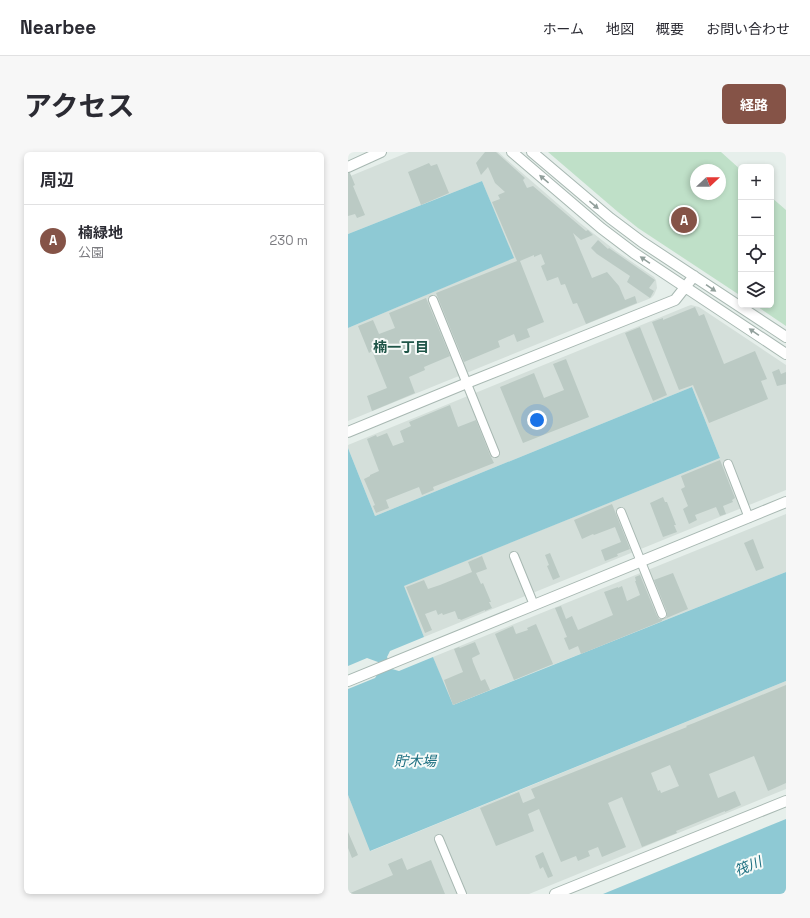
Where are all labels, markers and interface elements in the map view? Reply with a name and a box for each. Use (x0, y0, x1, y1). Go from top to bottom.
text: Nearbee (20, 15, 96, 40)
text: ホーム (542, 20, 584, 38)
text: 地図 (606, 20, 634, 38)
text: 概要 (656, 20, 684, 38)
text: お問い合わせ (706, 20, 790, 38)
button: 経路 (722, 84, 786, 124)
text: アクセス (24, 88, 135, 124)
north arrow (690, 164, 726, 200)
map controls (738, 164, 774, 308)
button: + (738, 164, 774, 200)
text: 周辺 (40, 169, 74, 191)
one-way arrow (538, 175, 549, 184)
one-way arrow (589, 200, 599, 209)
button: − (738, 200, 774, 236)
pin: A (671, 205, 697, 235)
text: 楠緑地 (78, 223, 123, 242)
text: A (49, 232, 57, 249)
text: 230 m (270, 232, 308, 249)
button: locate (738, 236, 774, 272)
text: 公園 (78, 244, 104, 261)
one-way arrow (640, 256, 650, 264)
button: layers (738, 272, 774, 308)
one-way arrow (706, 284, 717, 292)
one-way arrow (748, 328, 759, 336)
district label: 楠一丁目 (373, 338, 429, 356)
your location (527, 410, 547, 430)
water label: 貯木場 (394, 752, 438, 770)
water label: 筏川 (732, 852, 766, 880)

